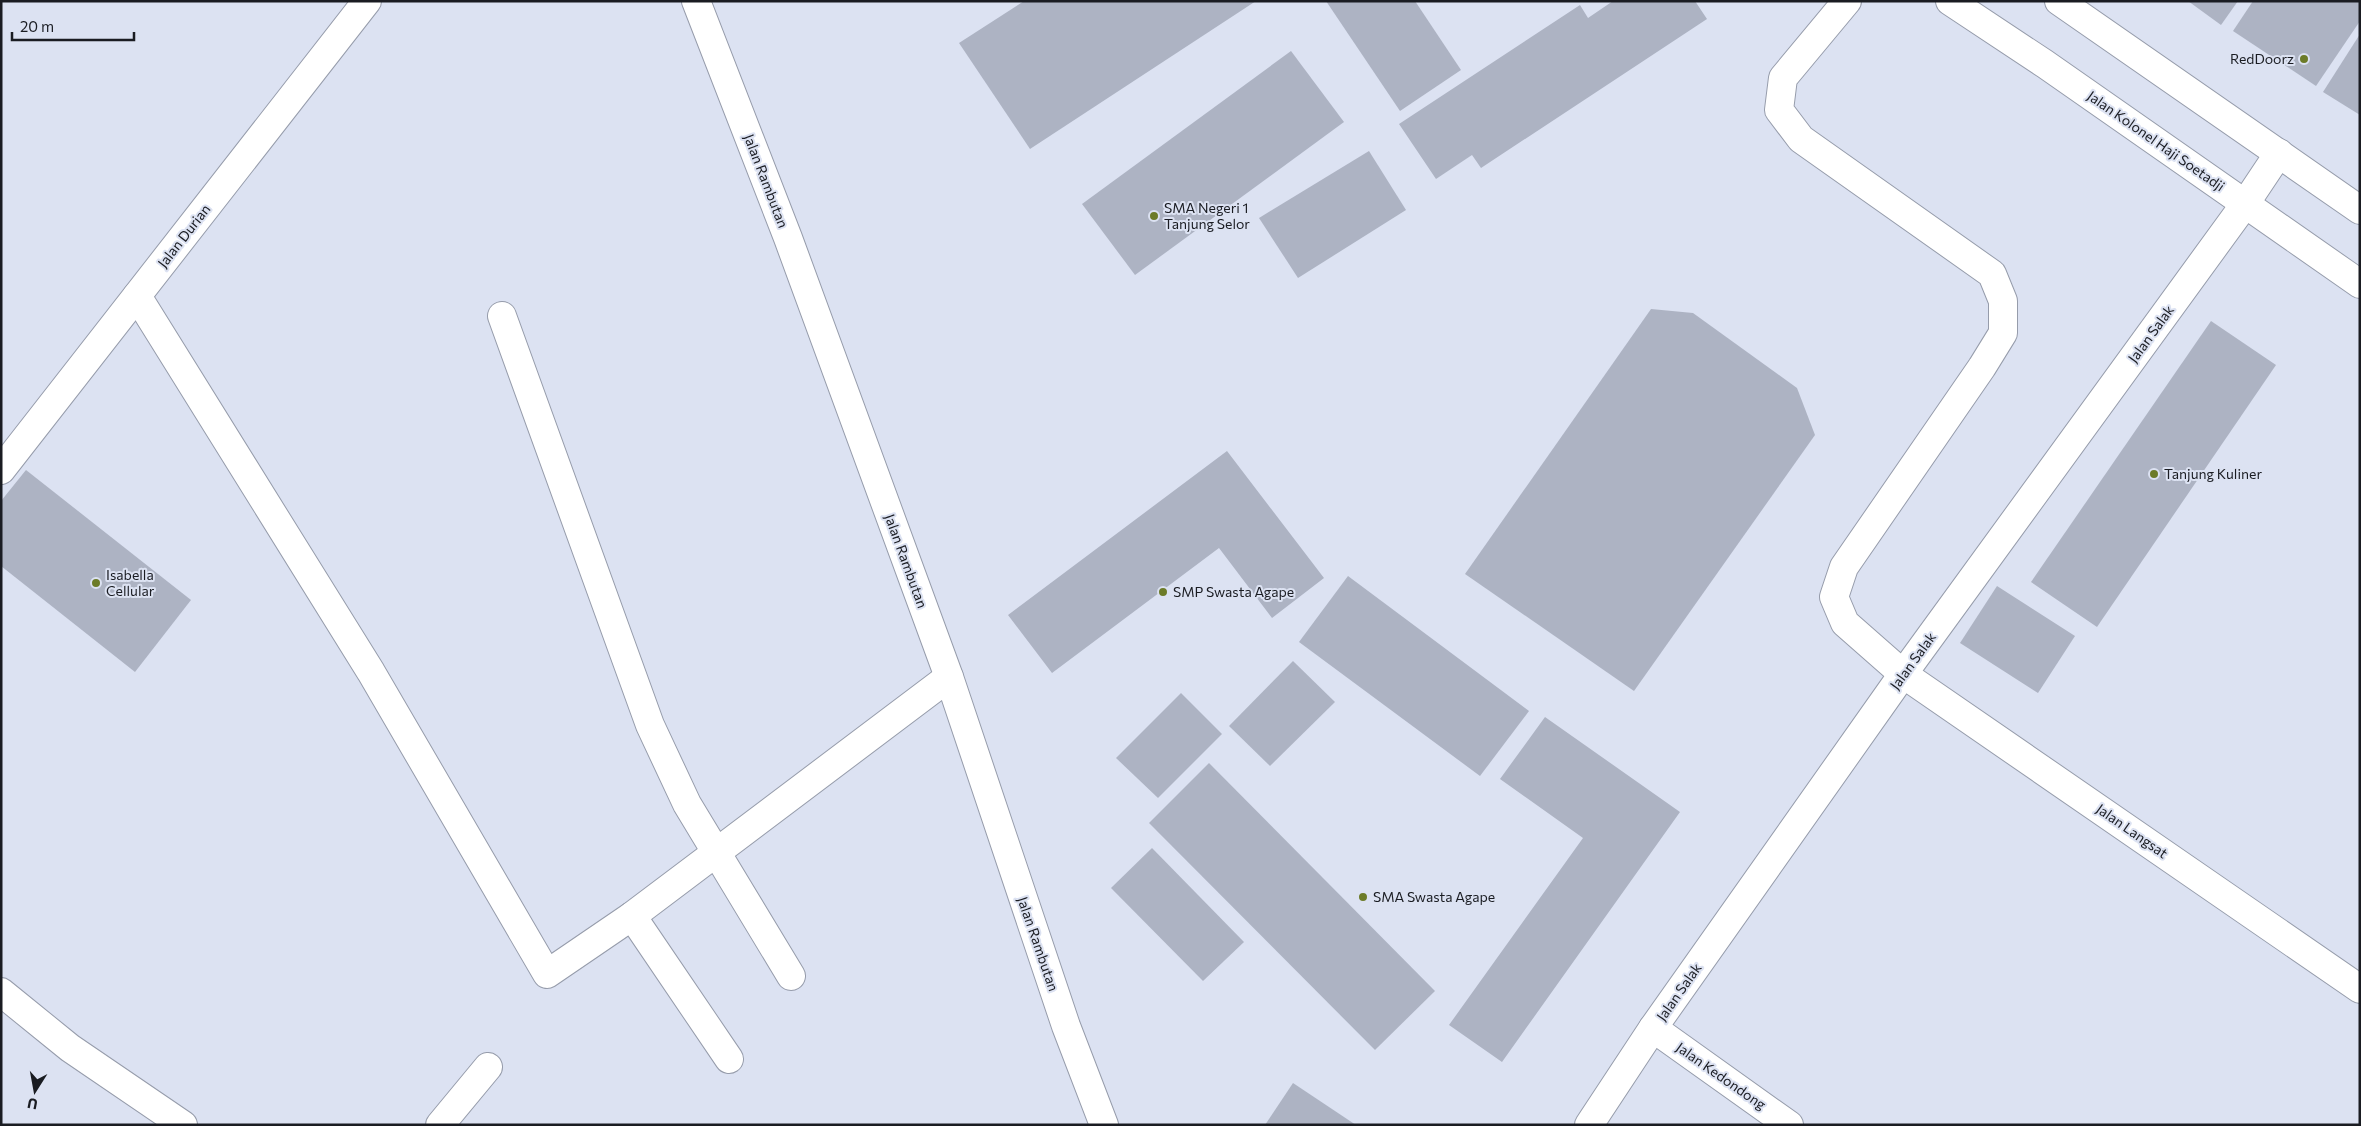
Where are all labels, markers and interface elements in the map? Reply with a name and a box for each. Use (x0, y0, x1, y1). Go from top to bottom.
scale bar (12, 10, 135, 42)
text: 20 m (20, 17, 54, 35)
place label: RedDoorz (2230, 50, 2294, 67)
marker: RedDoorz (2298, 53, 2310, 65)
street label: Jalan Kolonel Haji Soetadji (2084, 87, 2228, 194)
street label: Jalan Rambutan (741, 132, 792, 230)
place label: SMA Negeri 1 Tanjung Selor (1164, 199, 1250, 232)
street label: Jalan Durian (154, 201, 214, 271)
marker: SMA Negeri 1 Tanjung Selor (1148, 210, 1160, 222)
street label: Jalan Salak (2124, 301, 2177, 366)
place label: Tanjung Kuliner (2164, 465, 2262, 482)
marker: Tanjung Kuliner (2148, 468, 2160, 480)
street label: Jalan Rambutan (882, 511, 931, 610)
place label: Isabella Cellular (106, 566, 155, 599)
marker: Isabella Cellular (90, 577, 102, 589)
place label: SMP Swasta Agape (1173, 583, 1294, 600)
marker: SMP Swasta Agape (1157, 586, 1169, 598)
street label: Jalan Salak (1886, 628, 1939, 693)
street label: Jalan Langsat (2093, 800, 2172, 862)
place label: SMA Swasta Agape (1373, 888, 1495, 905)
marker: SMA Swasta Agape (1357, 891, 1369, 903)
street label: Jalan Rambutan (1014, 894, 1063, 993)
street label: Jalan Salak (1652, 959, 1705, 1024)
street label: Jalan Kedondong (1673, 1038, 1770, 1113)
north arrow (10, 1066, 60, 1116)
text: U (26, 1095, 39, 1114)

